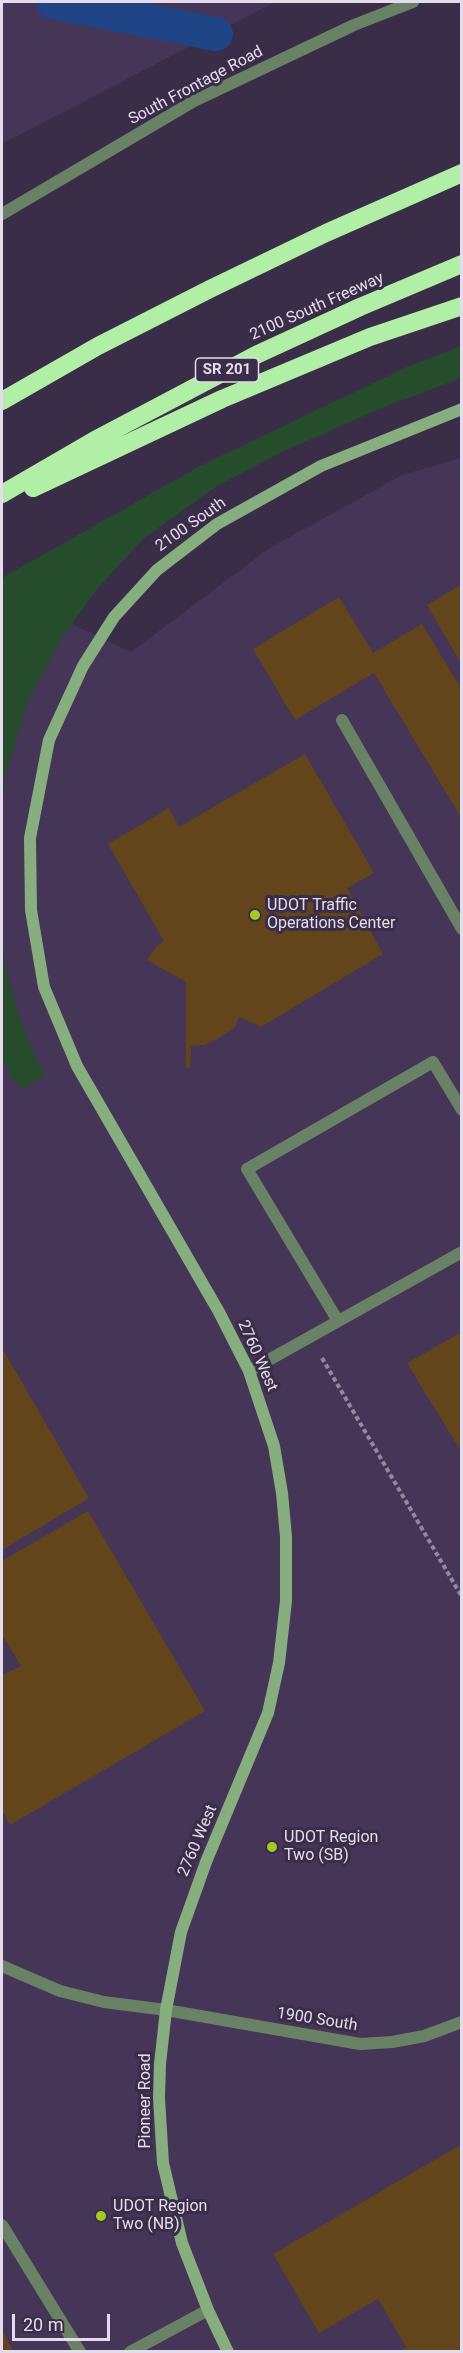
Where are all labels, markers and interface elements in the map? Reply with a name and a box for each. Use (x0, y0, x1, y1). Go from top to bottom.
street label: South Frontage Road (126, 42, 266, 130)
street label: 2100 South Freeway (247, 269, 387, 345)
road number: SR 201 (196, 358, 258, 382)
street label: 2100 South (152, 494, 230, 556)
place label: UDOT Traffic Operations Center (267, 896, 395, 934)
marker: UDOT Traffic Operations Center (248, 908, 262, 922)
street label: 2760 West (233, 1317, 281, 1395)
street label: 2760 West (174, 1802, 222, 1880)
place label: UDOT Region Two (SB) (284, 1828, 378, 1866)
marker: UDOT Region Two (SB) (265, 1840, 279, 1854)
street label: 1900 South (275, 2004, 359, 2036)
street label: Pioneer Road (136, 2053, 156, 2149)
place label: UDOT Region Two (NB) (113, 2197, 207, 2235)
marker: UDOT Region Two (NB) (94, 2209, 108, 2223)
scale bar (15, 2302, 112, 2340)
text: 20 m (23, 2314, 63, 2335)

